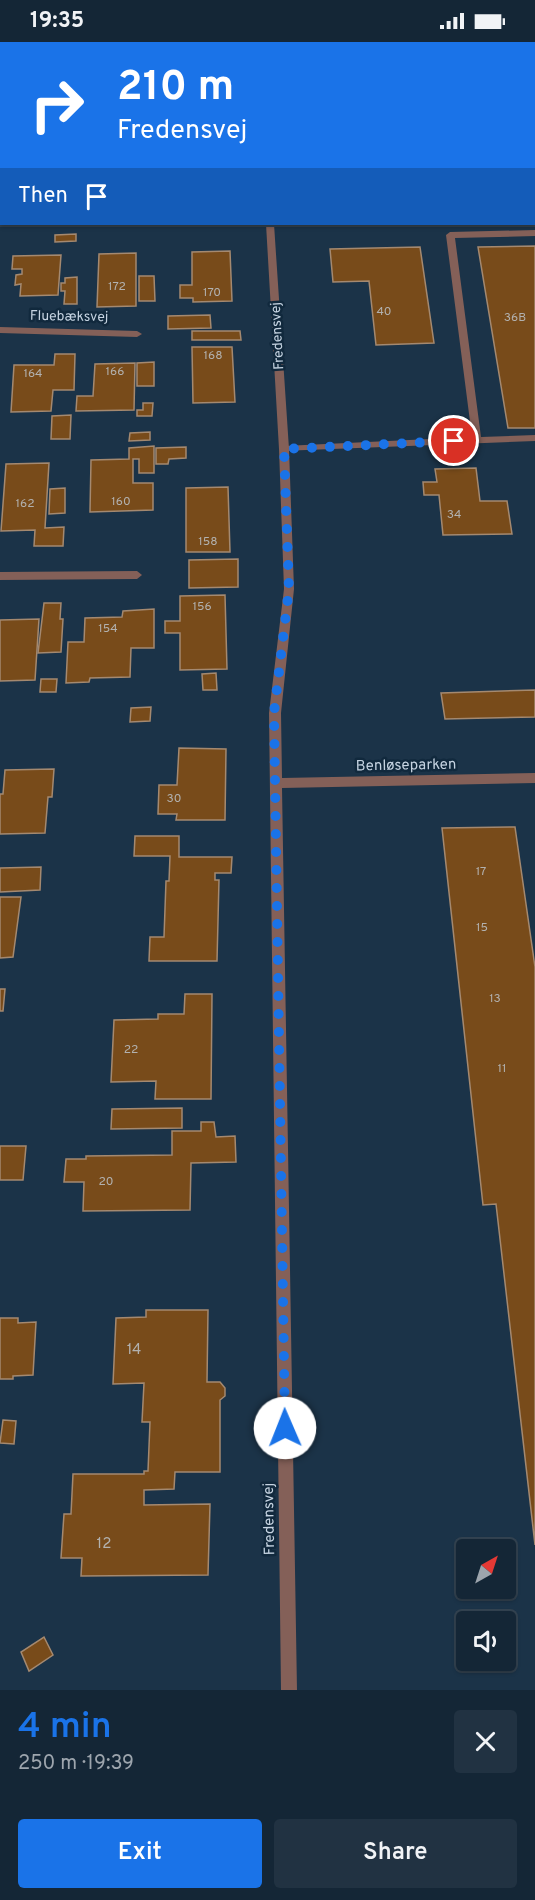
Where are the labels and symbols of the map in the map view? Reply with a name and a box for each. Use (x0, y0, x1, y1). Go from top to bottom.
house number: 172 (108, 279, 126, 295)
house number: 170 (203, 285, 221, 301)
street label: Fredensvej (268, 302, 288, 370)
house number: 40 (376, 304, 392, 320)
street label: Fluebæksvej (30, 308, 108, 326)
house number: 36B (504, 310, 526, 326)
house number: 168 (204, 348, 222, 364)
house number: 166 (106, 364, 124, 380)
house number: 164 (23, 366, 43, 382)
pin (428, 415, 479, 466)
house number: 160 (111, 494, 131, 510)
house number: 162 (16, 496, 34, 512)
house number: 34 (447, 507, 461, 523)
house number: 158 (198, 534, 218, 550)
house number: 156 (192, 599, 212, 615)
house number: 154 (98, 621, 118, 637)
street label: Benløseparken (356, 756, 456, 776)
house number: 30 (167, 791, 181, 807)
house number: 17 (476, 864, 486, 880)
house number: 15 (476, 920, 488, 936)
house number: 13 (489, 991, 501, 1007)
house number: 22 (124, 1042, 138, 1058)
house number: 11 (498, 1061, 506, 1077)
house number: 20 (98, 1174, 114, 1190)
house number: 14 (127, 1341, 141, 1360)
position arrow (253, 1396, 317, 1460)
street label: Fredensvej (260, 1483, 280, 1555)
house number: 12 (97, 1535, 111, 1554)
north arrow (456, 1539, 516, 1599)

